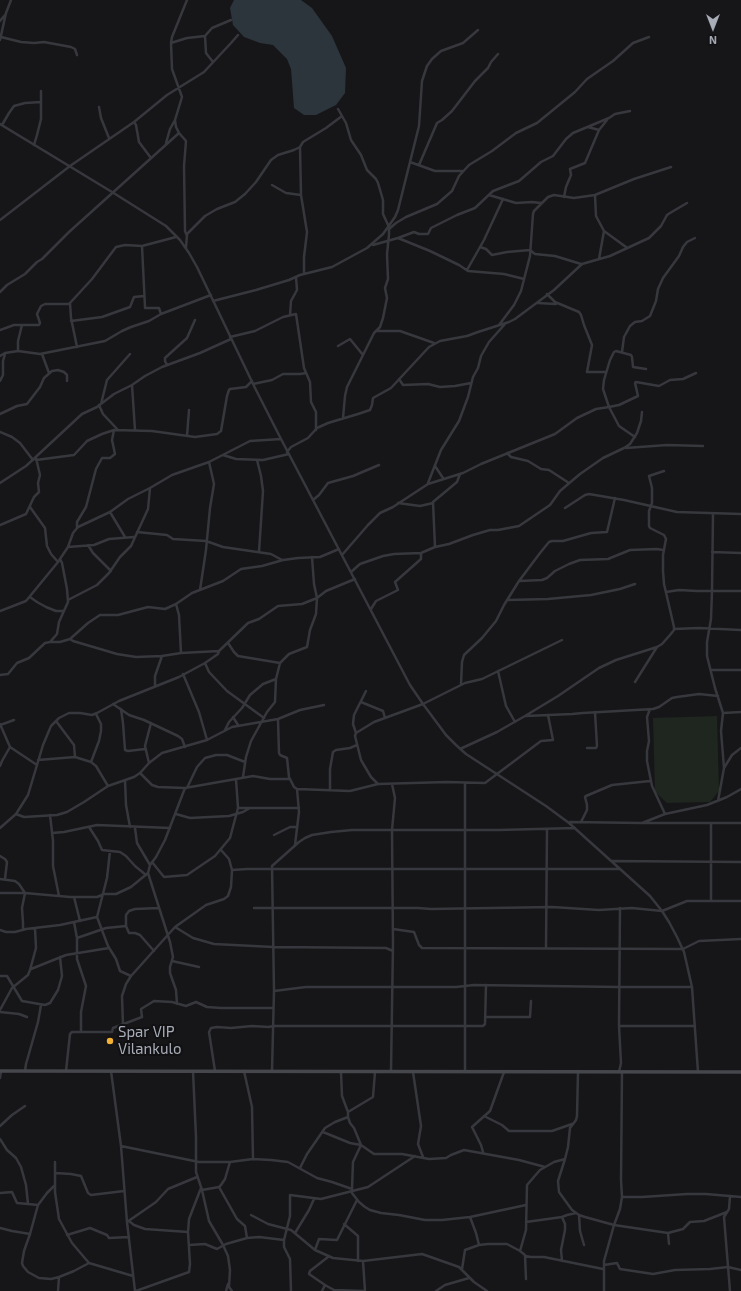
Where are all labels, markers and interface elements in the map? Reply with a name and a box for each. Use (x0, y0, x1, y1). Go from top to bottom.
north arrow (693, 8, 733, 48)
text: N (709, 34, 717, 47)
place label: Spar VIP Vilankulo (118, 1023, 181, 1058)
marker: Spar VIP Vilankulo (105, 1036, 115, 1046)

